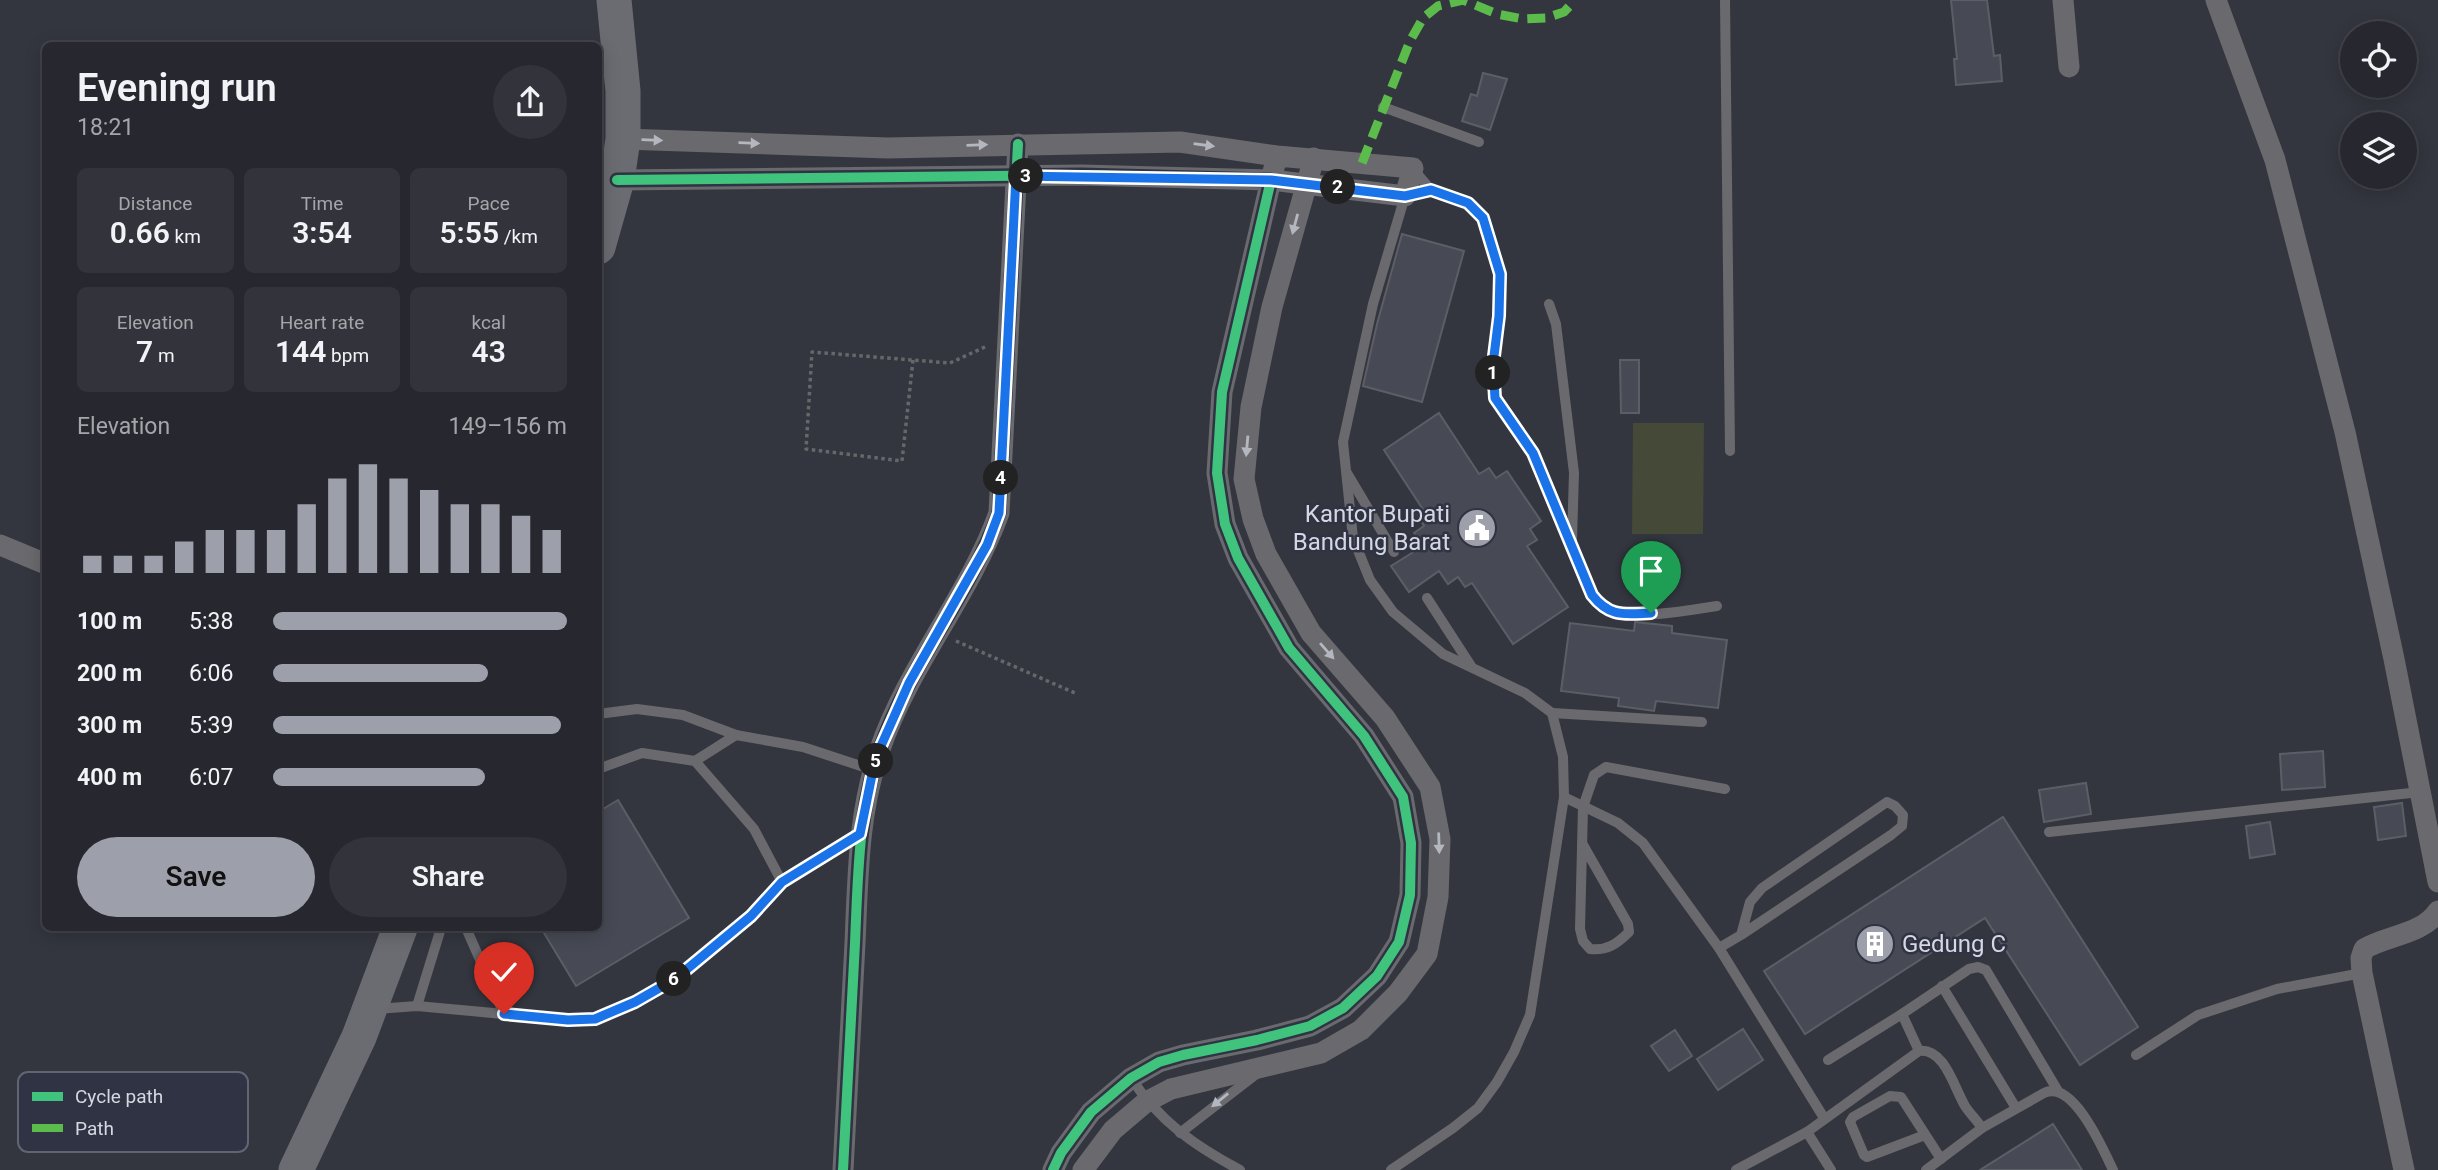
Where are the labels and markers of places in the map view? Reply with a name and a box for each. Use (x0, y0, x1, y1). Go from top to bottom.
pin: 3 (1009, 158, 1044, 194)
pin: 2 (1320, 170, 1356, 204)
pin: 1 (1476, 356, 1510, 390)
pin: 4 (984, 461, 1018, 496)
place label: Kantor Bupati Bandung Barat (1293, 500, 1450, 556)
public building icon: Kantor Bupati Bandung Barat (1456, 507, 1498, 549)
pin (1621, 541, 1681, 613)
pin: 5 (858, 744, 894, 778)
building icon: Gedung C (1854, 923, 1896, 965)
place label: Gedung C (1902, 930, 2006, 958)
pin (474, 942, 534, 1014)
pin: 6 (656, 962, 692, 996)

